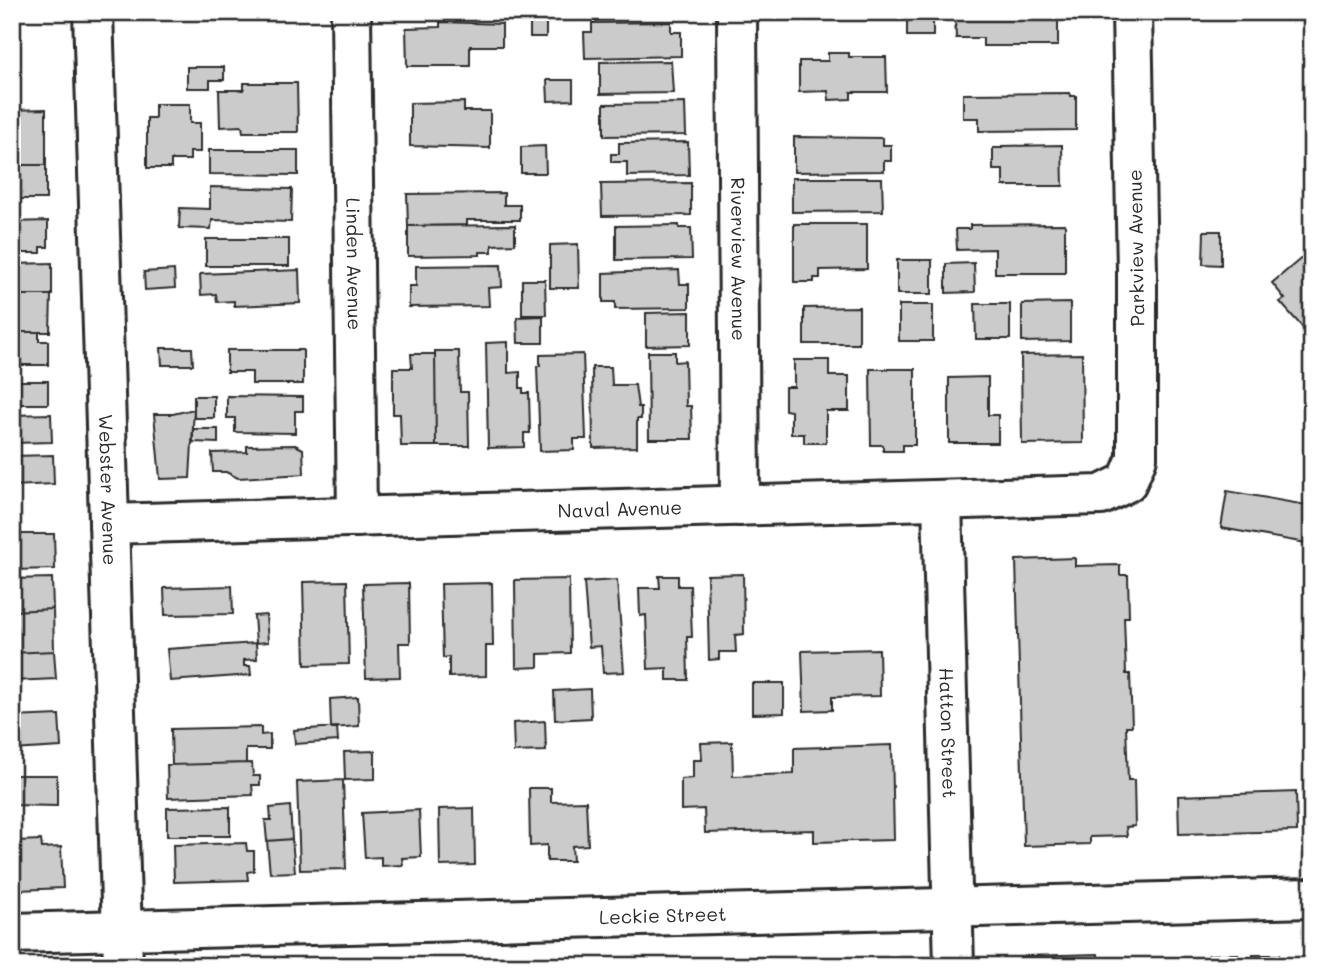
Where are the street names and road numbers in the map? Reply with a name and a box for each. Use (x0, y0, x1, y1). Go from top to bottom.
street label: Parkview Avenue (1122, 169, 1149, 327)
street label: Riverview Avenue (726, 177, 752, 341)
street label: Linden Avenue (341, 198, 368, 330)
street label: Webster Avenue (94, 414, 123, 566)
street label: Naval Avenue (557, 494, 682, 523)
street label: Hatton Street (934, 667, 963, 799)
street label: Leckie Street (599, 901, 727, 929)

